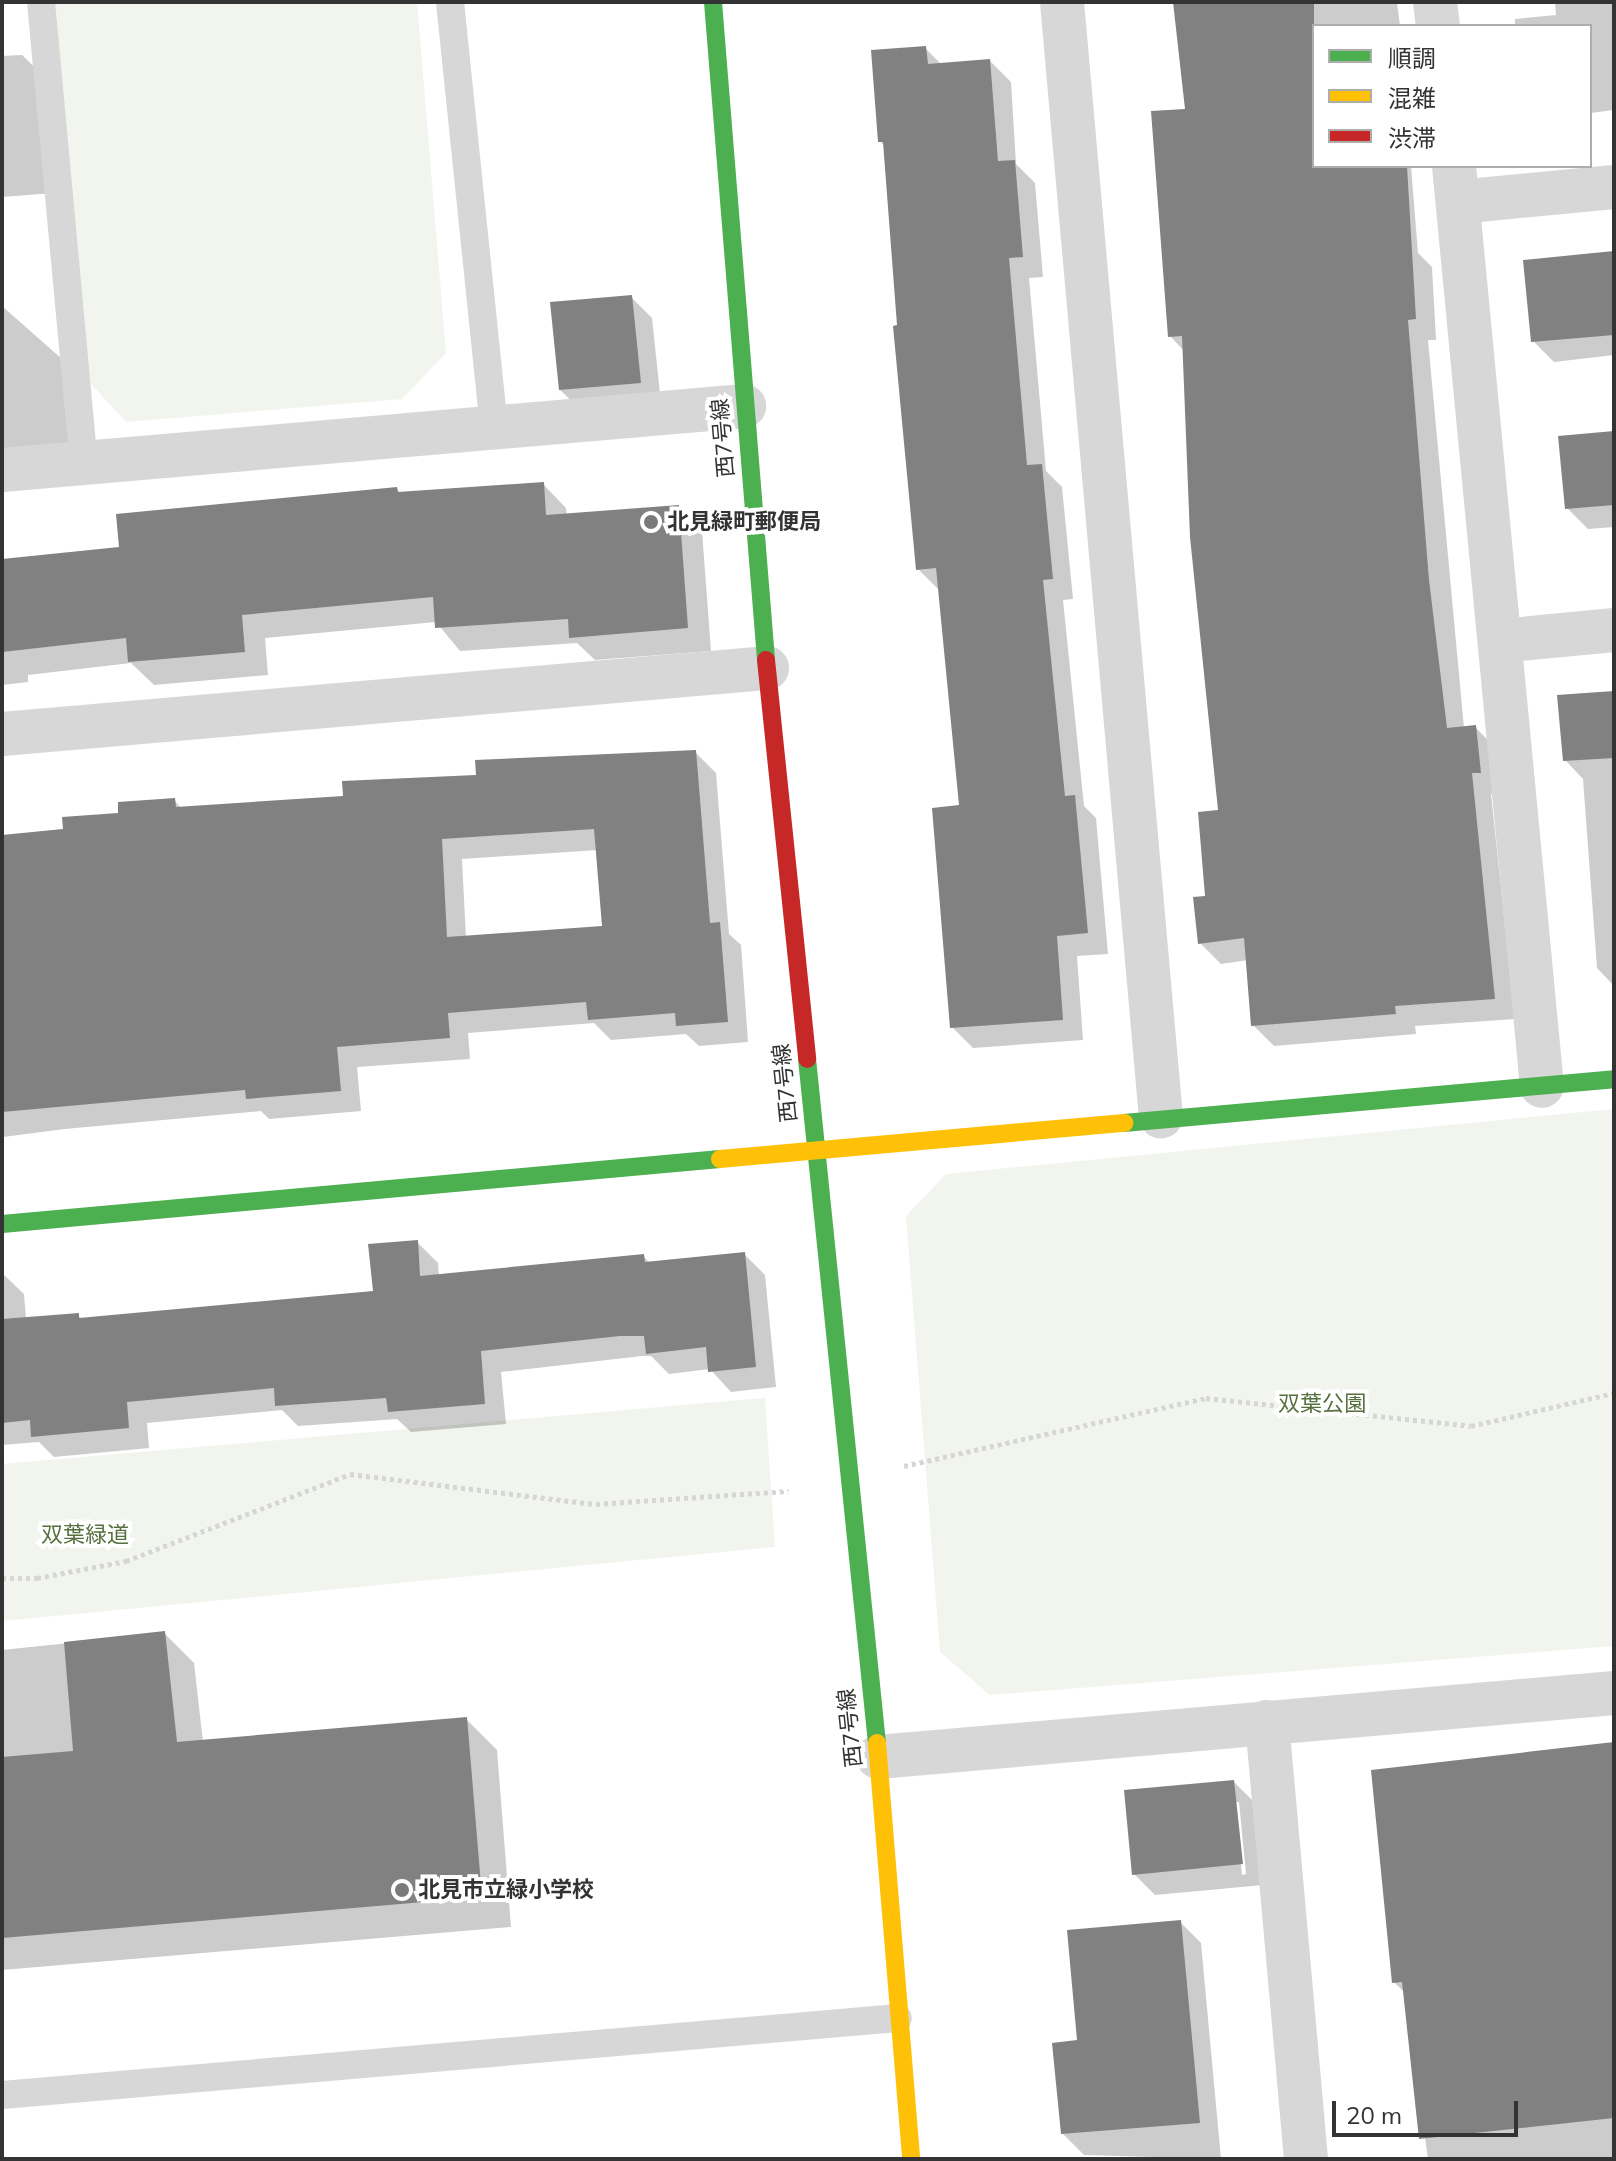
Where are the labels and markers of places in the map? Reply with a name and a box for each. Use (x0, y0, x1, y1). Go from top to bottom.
place label: 北見緑町郵便局 (667, 509, 821, 535)
marker: 北見緑町郵便局 (642, 513, 660, 531)
place label: 北見市立緑小学校 (418, 1877, 594, 1903)
marker: 北見市立緑小学校 (393, 1881, 411, 1899)

